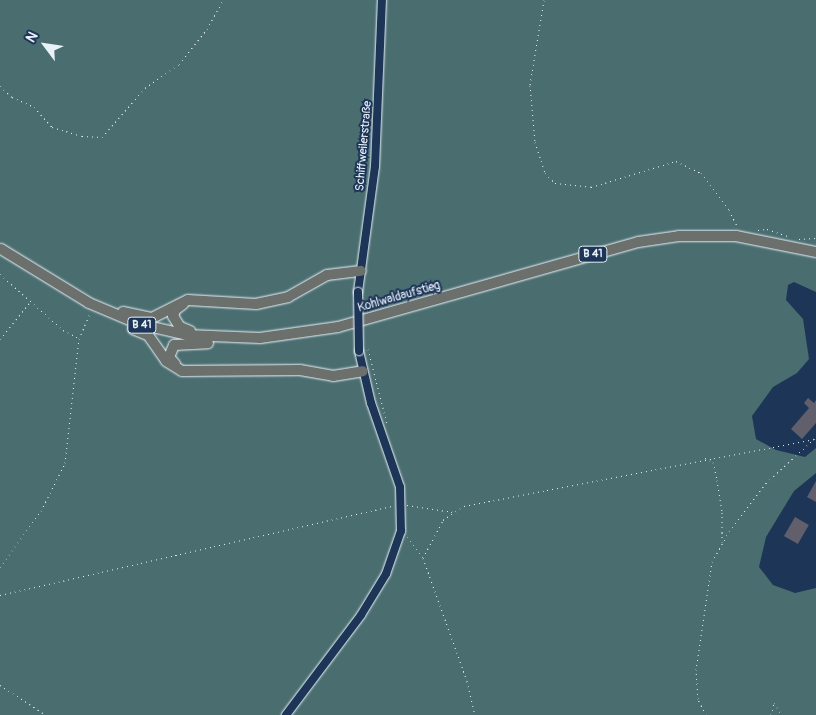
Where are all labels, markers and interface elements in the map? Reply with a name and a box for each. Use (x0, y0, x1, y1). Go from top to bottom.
north arrow (20, 20, 70, 70)
text: N (22, 29, 41, 45)
street label: Schiffweilerstraße (353, 100, 375, 192)
road number: B 41 (578, 245, 608, 262)
street label: Kohlwaldaufstieg (356, 278, 442, 316)
road number: B 41 (127, 316, 157, 334)

